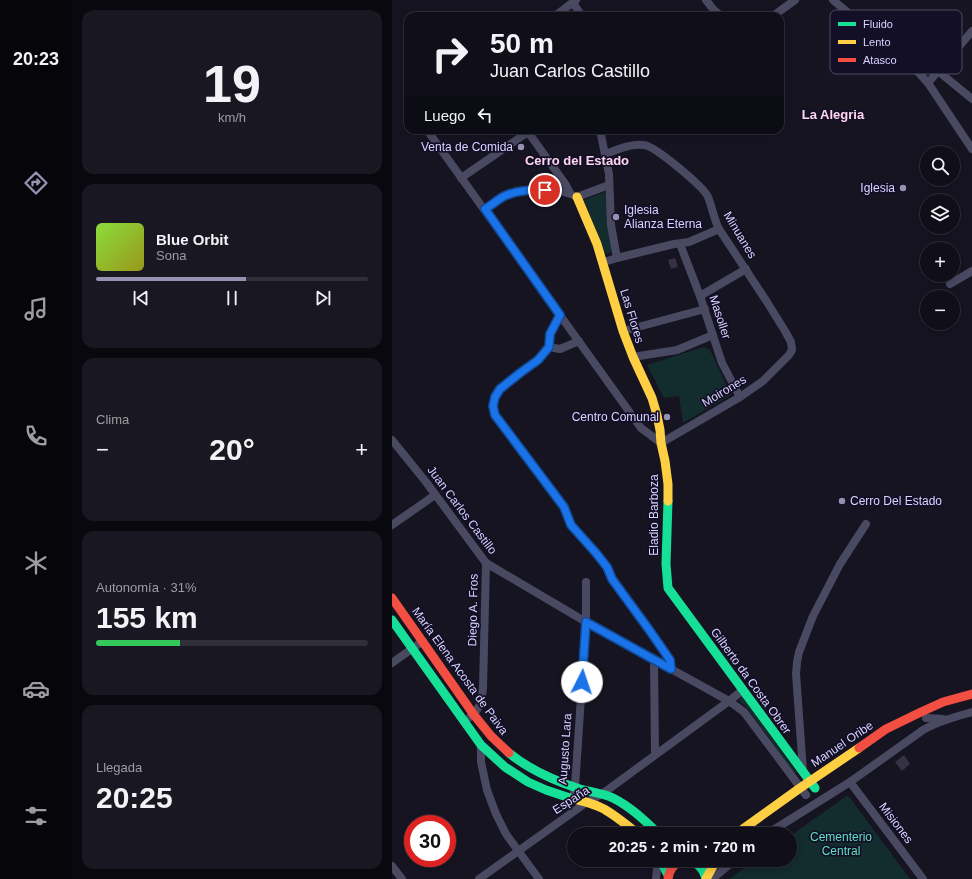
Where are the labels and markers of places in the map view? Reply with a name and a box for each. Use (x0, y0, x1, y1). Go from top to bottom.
place label: Venta de Comida (421, 140, 513, 154)
marker: Venta de Comida (516, 142, 526, 152)
pin (528, 173, 562, 207)
place label: Iglesia (860, 181, 895, 195)
marker: Iglesia (898, 183, 908, 193)
place label: Iglesia Alianza Eterna (624, 203, 702, 231)
marker: Iglesia Alianza Eterna (611, 212, 621, 222)
place label: Centro Comunal (572, 410, 659, 424)
marker: Centro Comunal (662, 412, 672, 422)
place label: Cerro Del Estado (850, 494, 942, 508)
marker: Cerro Del Estado (837, 496, 847, 506)

